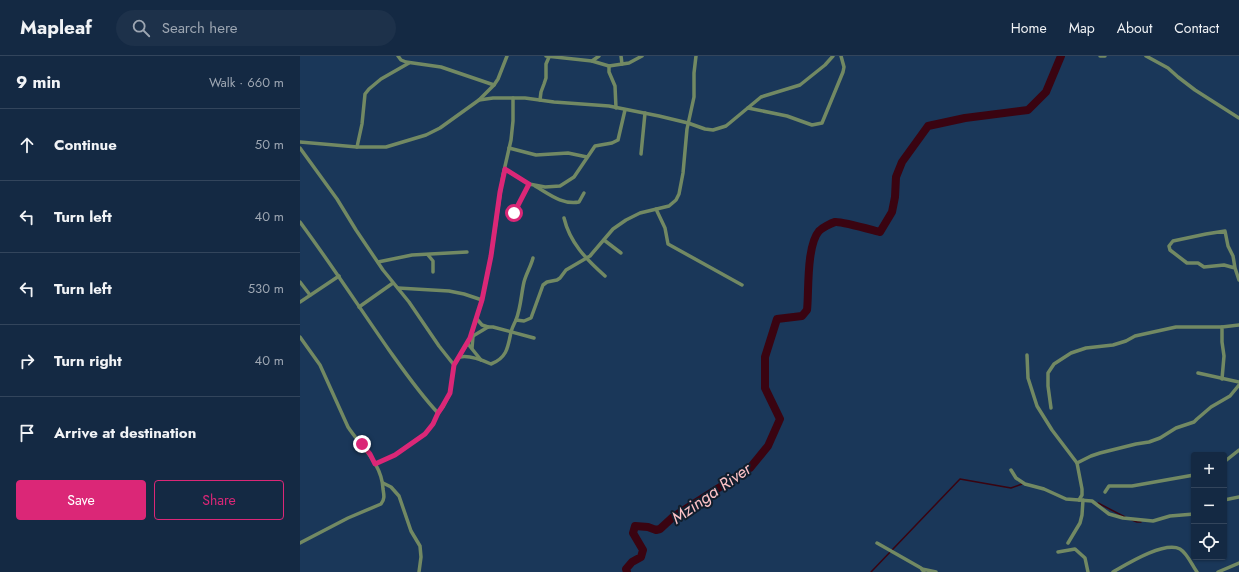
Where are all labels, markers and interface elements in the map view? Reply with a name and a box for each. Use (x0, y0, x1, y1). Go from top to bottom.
search box (116, 10, 396, 46)
text: Mapleaf (20, 14, 92, 41)
icon: search (130, 17, 152, 39)
text: Search here (162, 17, 238, 39)
text: Home (1011, 18, 1047, 38)
text: Map (1069, 18, 1095, 38)
text: About (1117, 18, 1152, 38)
text: Contact (1174, 18, 1219, 38)
text: 9 min (16, 70, 61, 94)
text: Walk · 660 m (209, 73, 284, 92)
icon: ahead (16, 134, 38, 156)
text: Continue (54, 134, 117, 156)
text: 50 m (255, 135, 284, 154)
route start (505, 204, 523, 222)
icon: left (16, 206, 38, 228)
text: Turn left (54, 206, 112, 228)
text: 40 m (255, 207, 284, 226)
icon: left (16, 278, 38, 300)
text: Turn left (54, 278, 112, 300)
text: 530 m (248, 279, 284, 298)
icon: right (16, 350, 38, 372)
text: Turn right (54, 350, 122, 372)
text: 40 m (255, 351, 284, 370)
icon: arrive (16, 422, 38, 444)
text: Arrive at destination (54, 422, 196, 444)
route end (353, 435, 371, 453)
map controls (1191, 452, 1227, 560)
button: + (1191, 452, 1227, 488)
water label: Mzinga River (666, 456, 757, 529)
button: Save (16, 480, 146, 520)
button: Share (154, 480, 284, 520)
button: − (1191, 488, 1227, 524)
button: locate (1191, 524, 1227, 560)

